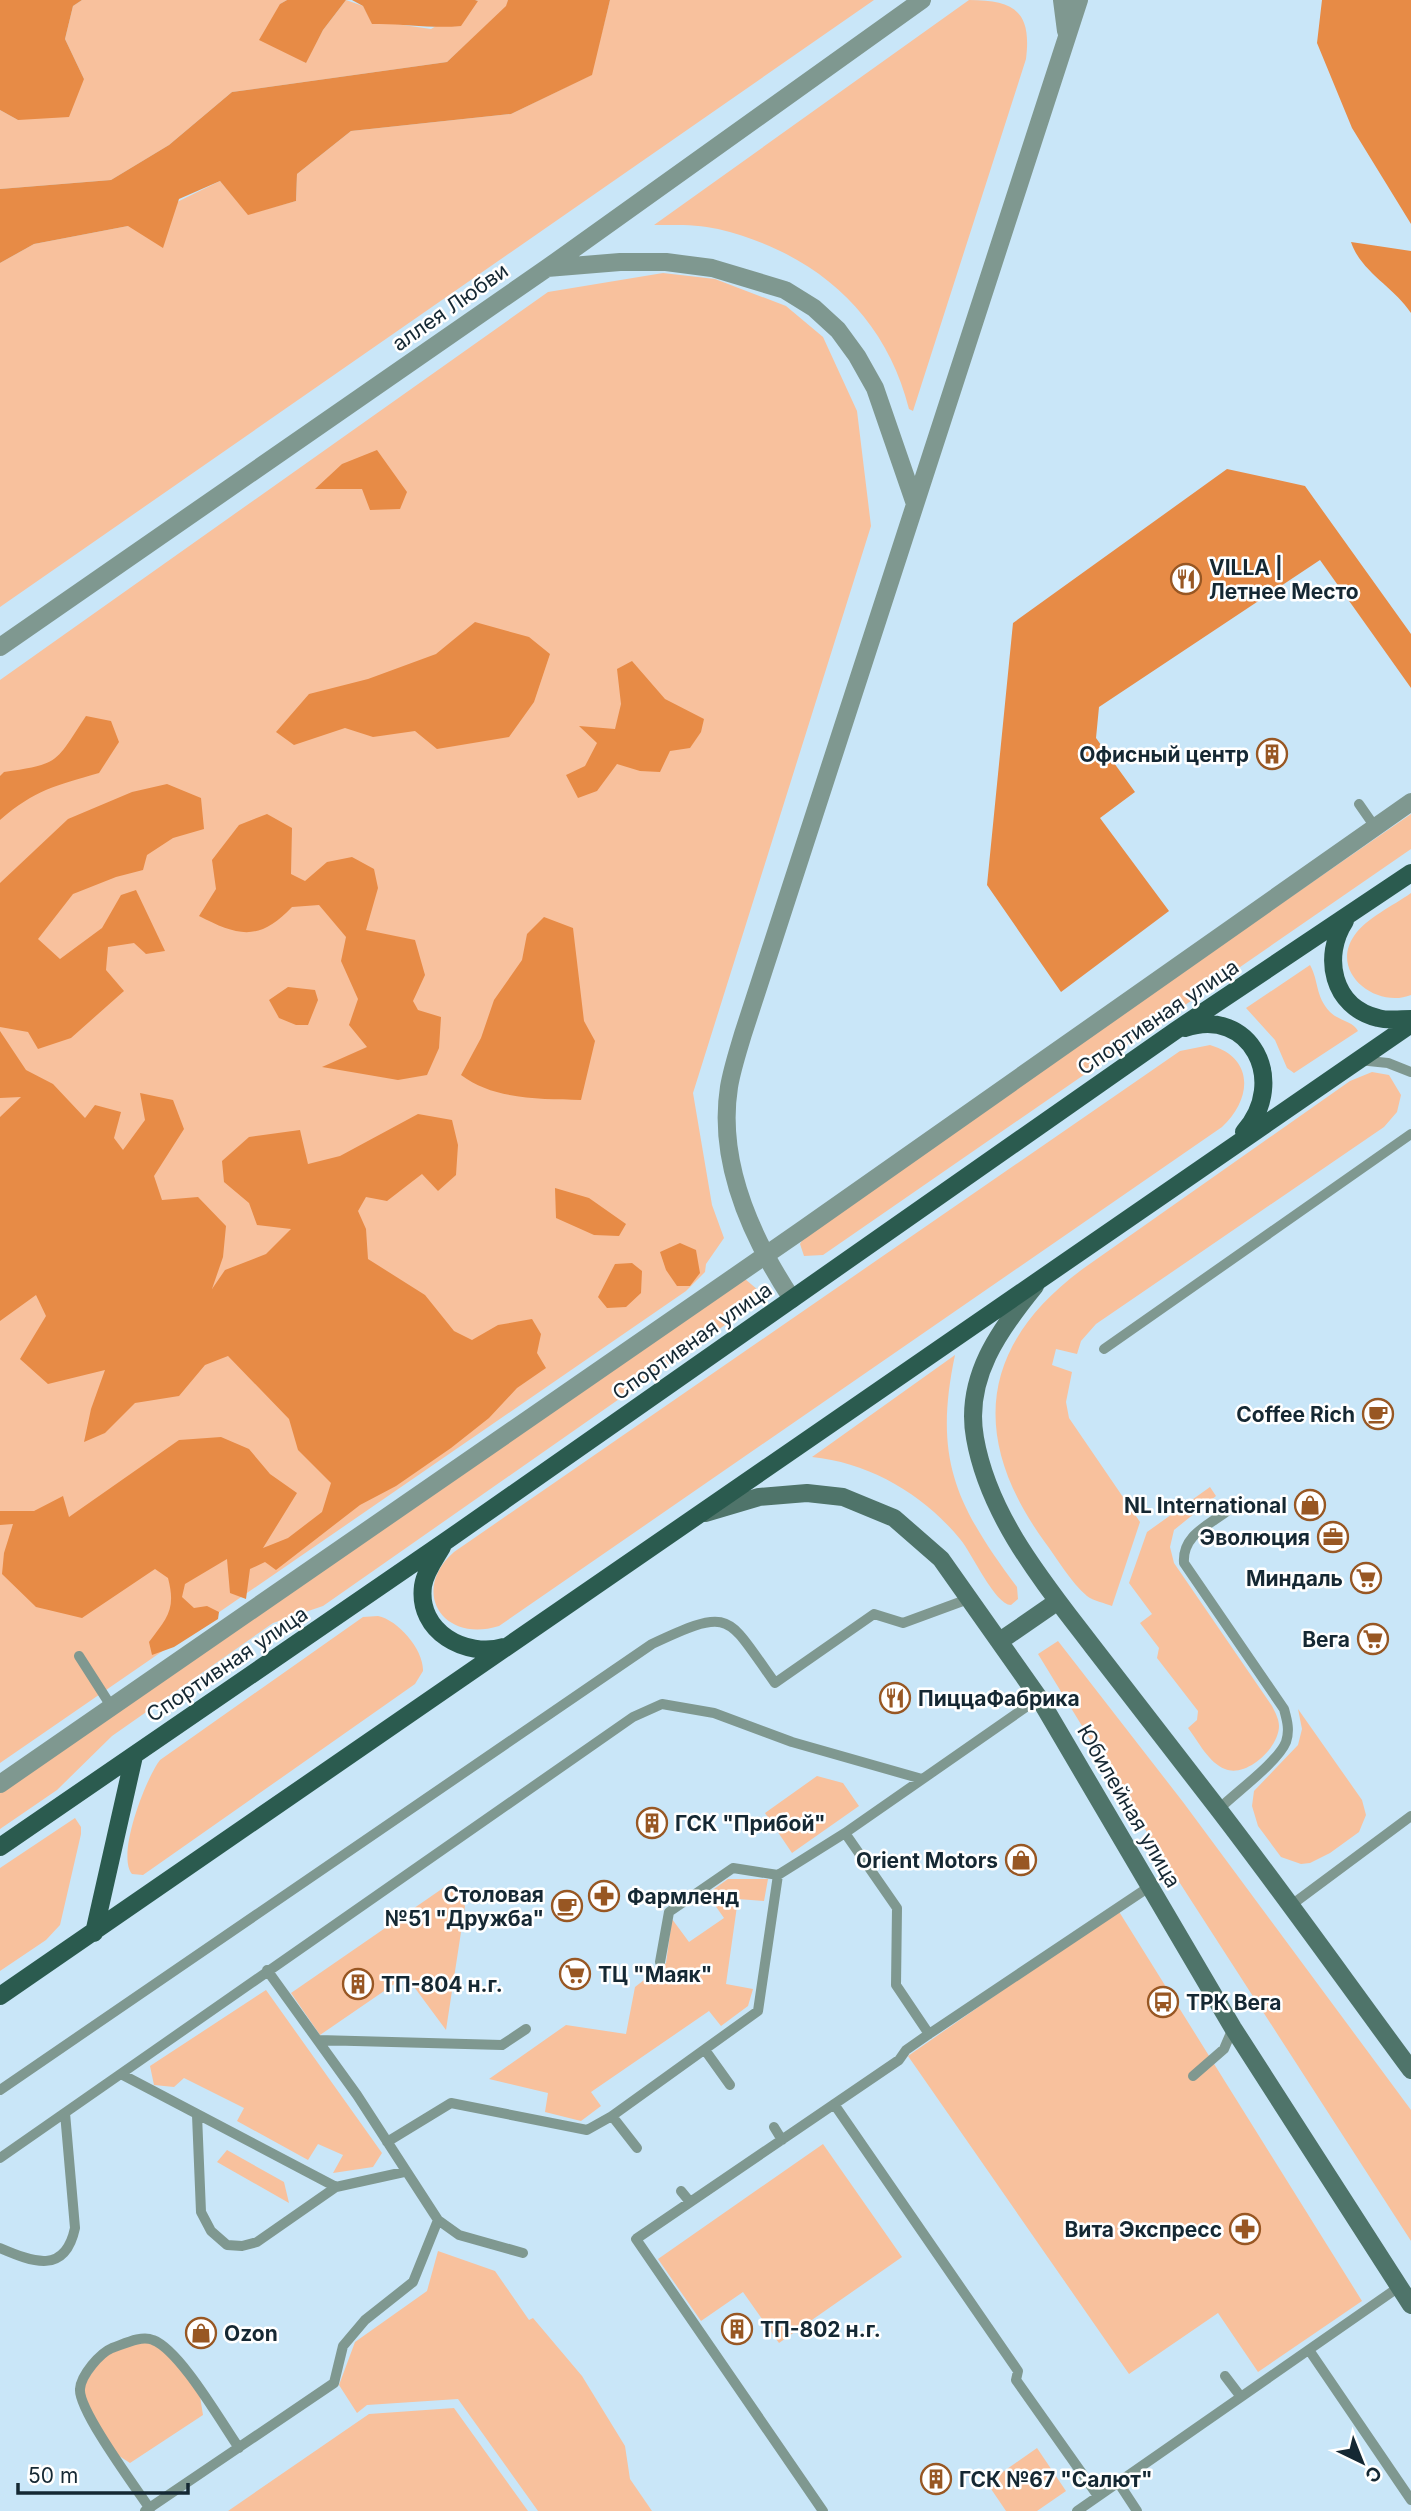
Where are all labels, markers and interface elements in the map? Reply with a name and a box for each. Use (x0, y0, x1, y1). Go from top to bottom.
street label: аллея Любви (387, 258, 513, 356)
place label: VILLA | Летнее Место (1209, 554, 1359, 604)
restaurant icon: VILLA | Летнее Место (1169, 562, 1203, 596)
building icon: Офисный центр (1255, 737, 1289, 771)
place label: Офисный центр (1079, 742, 1249, 767)
street label: Спортивная улица (1073, 954, 1243, 1080)
street label: Спортивная улица (607, 1277, 777, 1405)
cafe icon: Coffee Rich (1361, 1397, 1395, 1431)
place label: Coffee Rich (1236, 1402, 1355, 1427)
shop icon: NL International (1293, 1488, 1327, 1522)
place label: NL International (1124, 1493, 1287, 1518)
office icon: Эволюция (1316, 1520, 1350, 1554)
place label: Эволюция (1200, 1525, 1310, 1550)
supermarket icon: Миндаль (1349, 1561, 1383, 1595)
place label: Миндаль (1246, 1566, 1343, 1591)
street label: Спортивная улица (142, 1601, 312, 1727)
supermarket icon: Вега (1356, 1622, 1390, 1656)
place label: Вега (1302, 1627, 1350, 1652)
restaurant icon: ПиццаФабрика (878, 1681, 912, 1715)
place label: ПиццаФабрика (918, 1686, 1080, 1711)
street label: Юбилейная улица (1072, 1720, 1186, 1892)
building icon: ГСК "Прибой" (635, 1806, 669, 1840)
place label: ГСК "Прибой" (675, 1811, 826, 1836)
shop icon: Orient Motors (1004, 1843, 1038, 1877)
place label: Orient Motors (856, 1848, 998, 1873)
pharmacy icon: Фармленд (587, 1879, 621, 1913)
place label: Столовая №51 "Дружба" (385, 1882, 544, 1931)
place label: Фармленд (627, 1884, 739, 1909)
cafe icon: Столовая №51 "Дружба" (550, 1889, 584, 1923)
supermarket icon: ТЦ "Маяк" (558, 1957, 592, 1991)
place label: ТЦ "Маяк" (598, 1962, 712, 1987)
building icon: ТП-804 н.г. (341, 1967, 375, 2001)
place label: ТП-804 н.г. (381, 1972, 503, 1997)
bus stop icon: ТРК Вега (1146, 1985, 1180, 2019)
place label: ТРК Вега (1186, 1990, 1282, 2015)
pharmacy icon: Вита Экспресс (1228, 2212, 1262, 2246)
place label: Вита Экспресс (1064, 2217, 1222, 2242)
building icon: ТП-802 н.г. (720, 2312, 754, 2346)
shop icon: Ozon (184, 2316, 218, 2350)
place label: ТП-802 н.г. (760, 2317, 881, 2342)
place label: Ozon (224, 2321, 278, 2346)
north arrow (1327, 2427, 1397, 2497)
scale bar (18, 2452, 187, 2496)
text: С (1360, 2461, 1386, 2487)
building icon: ГСК №67 "Салют" (919, 2462, 953, 2496)
text: 50 m (28, 2463, 78, 2488)
place label: ГСК №67 "Салют" (959, 2467, 1153, 2492)

